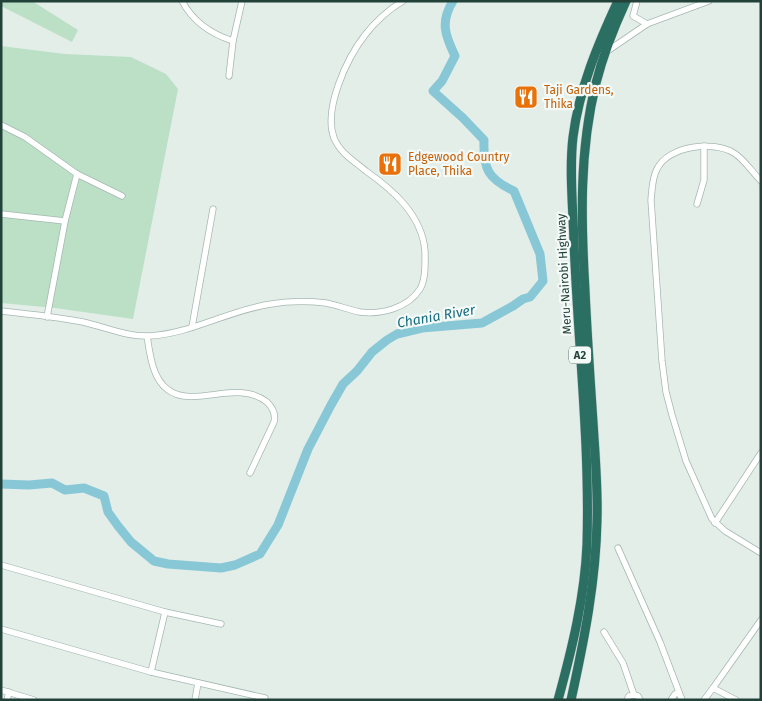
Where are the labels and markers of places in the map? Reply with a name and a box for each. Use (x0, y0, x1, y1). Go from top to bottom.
place label: Taji Gardens, Thika (544, 83, 614, 111)
restaurant icon: Taji Gardens, Thika (513, 84, 539, 110)
place label: Edgewood Country Place, Thika (408, 150, 509, 178)
restaurant icon: Edgewood Country Place, Thika (377, 151, 403, 177)

